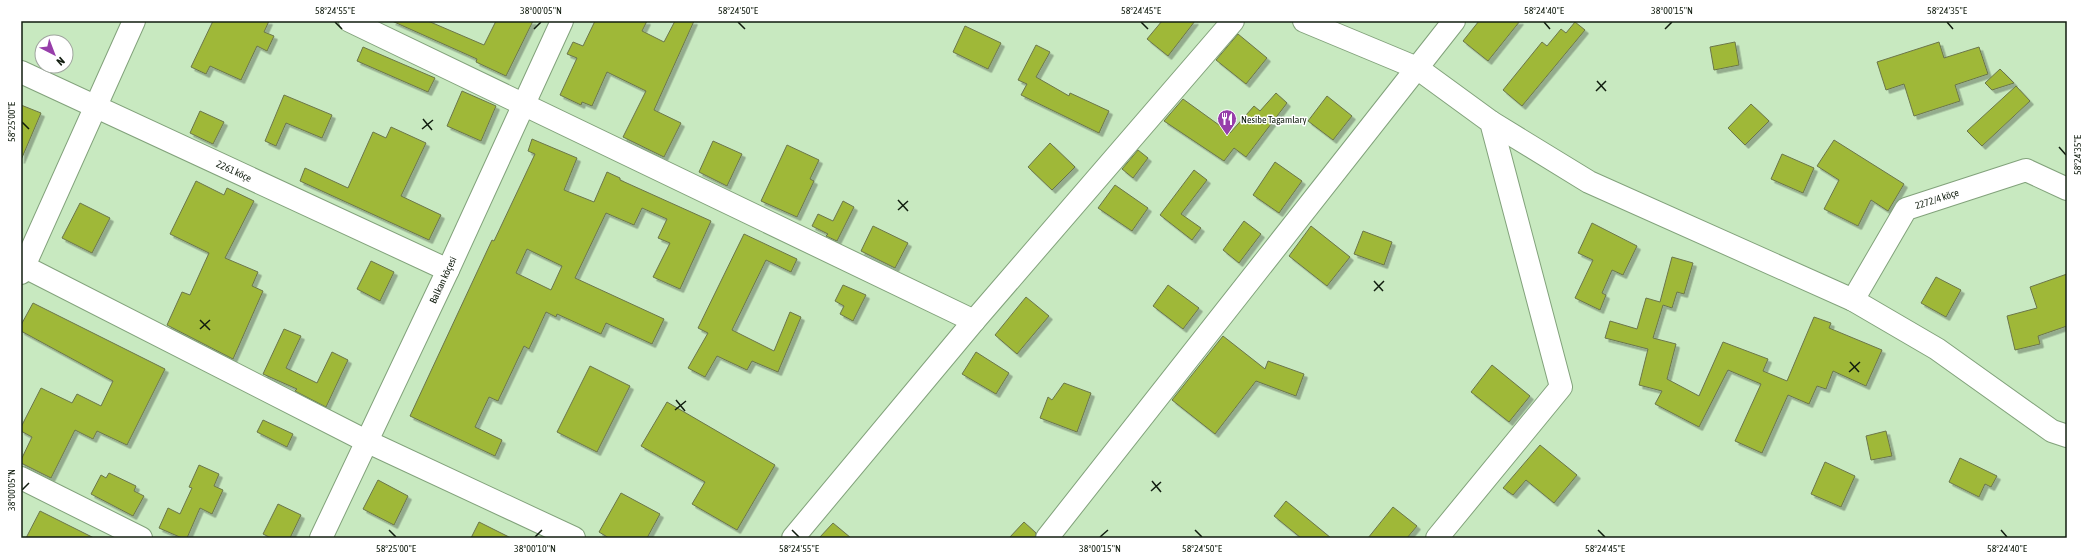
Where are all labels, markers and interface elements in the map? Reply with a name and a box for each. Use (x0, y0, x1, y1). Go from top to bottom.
text: 58°24'55"E (315, 5, 356, 16)
text: 38°00'05"N (520, 5, 562, 16)
text: 58°24'50"E (718, 5, 759, 16)
text: 58°24'45"E (1121, 5, 1162, 16)
text: 58°24'40"E (1524, 5, 1565, 16)
text: 38°00'15"N (1651, 5, 1693, 16)
text: 58°24'35"E (1927, 5, 1968, 16)
north arrow (34, 34, 74, 74)
text: N (54, 55, 67, 68)
text: 58°25'00"E (6, 101, 17, 142)
restaurant icon: Nesibe Tagamlary (1216, 108, 1238, 136)
place label: Nesibe Tagamlary (1241, 114, 1307, 125)
text: 58°24'35"E (2072, 134, 2083, 175)
street label: 2261 köçe (215, 158, 254, 184)
street label: 2272/4 köçe (1914, 187, 1961, 211)
street label: Balkan köçesi (427, 255, 459, 305)
text: 38°00'05"N (6, 469, 17, 511)
text: 58°25'00"E (376, 543, 417, 554)
text: 38°00'10"N (514, 543, 556, 554)
text: 58°24'55"E (779, 543, 820, 554)
text: 38°00'15"N (1079, 543, 1121, 554)
text: 58°24'50"E (1182, 543, 1223, 554)
text: 58°24'45"E (1585, 543, 1626, 554)
text: 58°24'40"E (1987, 543, 2028, 554)

